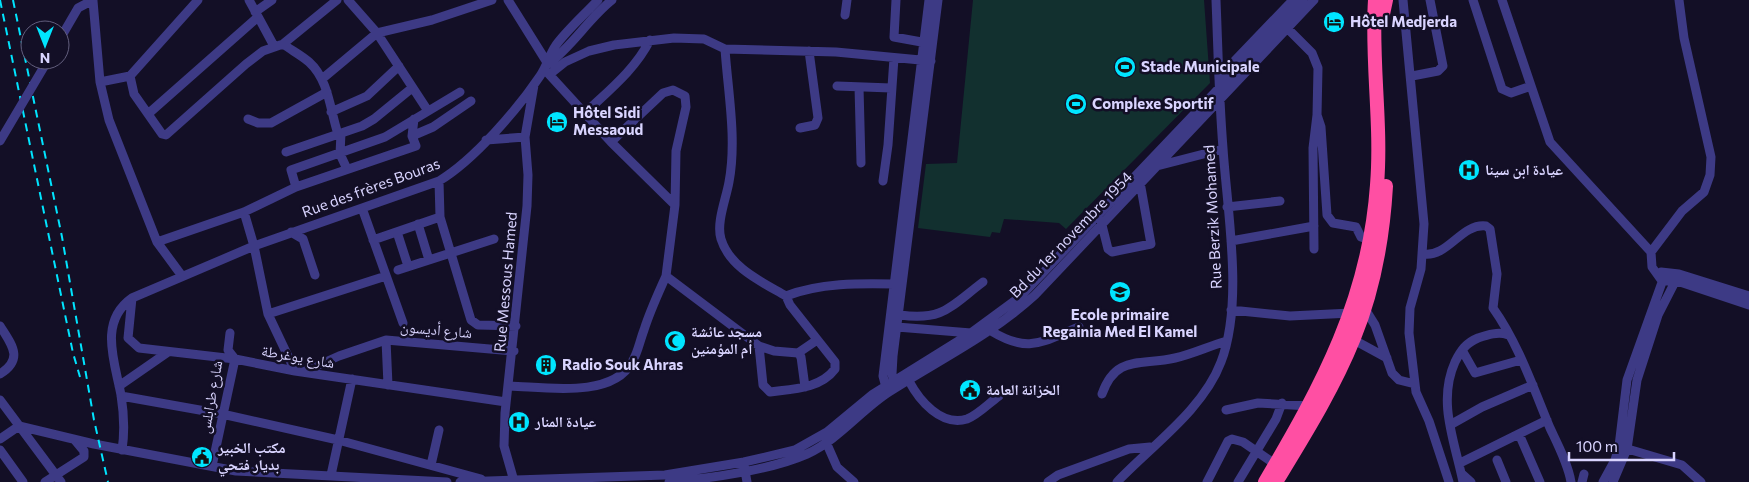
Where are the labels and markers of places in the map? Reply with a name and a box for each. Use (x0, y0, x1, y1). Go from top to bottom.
hotel icon: Hôtel Medjerda (1322, 10, 1346, 34)
place label: Hôtel Medjerda (1350, 12, 1457, 30)
sports icon: Stade Municipale (1113, 55, 1137, 79)
place label: Stade Municipale (1141, 57, 1260, 75)
sports icon: Complexe Sportif (1064, 92, 1088, 116)
place label: Complexe Sportif (1092, 94, 1215, 112)
place label: Hôtel Sidi Messaoud (573, 103, 643, 138)
hotel icon: Hôtel Sidi Messaoud (545, 110, 569, 134)
hospital icon: عيادة ابن سينا (1457, 158, 1481, 182)
place label: عيادة ابن سينا (1485, 160, 1563, 179)
school or university icon: Ecole primaire Regainia Med El Kamel (1108, 280, 1132, 304)
place label: Ecole primaire Regainia Med El Kamel (1043, 305, 1197, 340)
place label: مسجد عائشة أم المؤمنين (691, 322, 762, 359)
mosque icon: مسجد عائشة أم المؤمنين (663, 329, 687, 353)
building icon: Radio Souk Ahras (534, 353, 558, 377)
place label: Radio Souk Ahras (562, 355, 683, 373)
public building icon: الخزانة العامة (958, 378, 982, 402)
place label: الخزانة العامة (986, 380, 1060, 398)
hospital icon: عيادة المنار (507, 410, 531, 434)
place label: عيادة المنار (534, 412, 597, 430)
place label: مكتب الخبير بديار فتحي (217, 438, 286, 477)
public building icon: مكتب الخبير بديار فتحي (190, 445, 214, 469)

